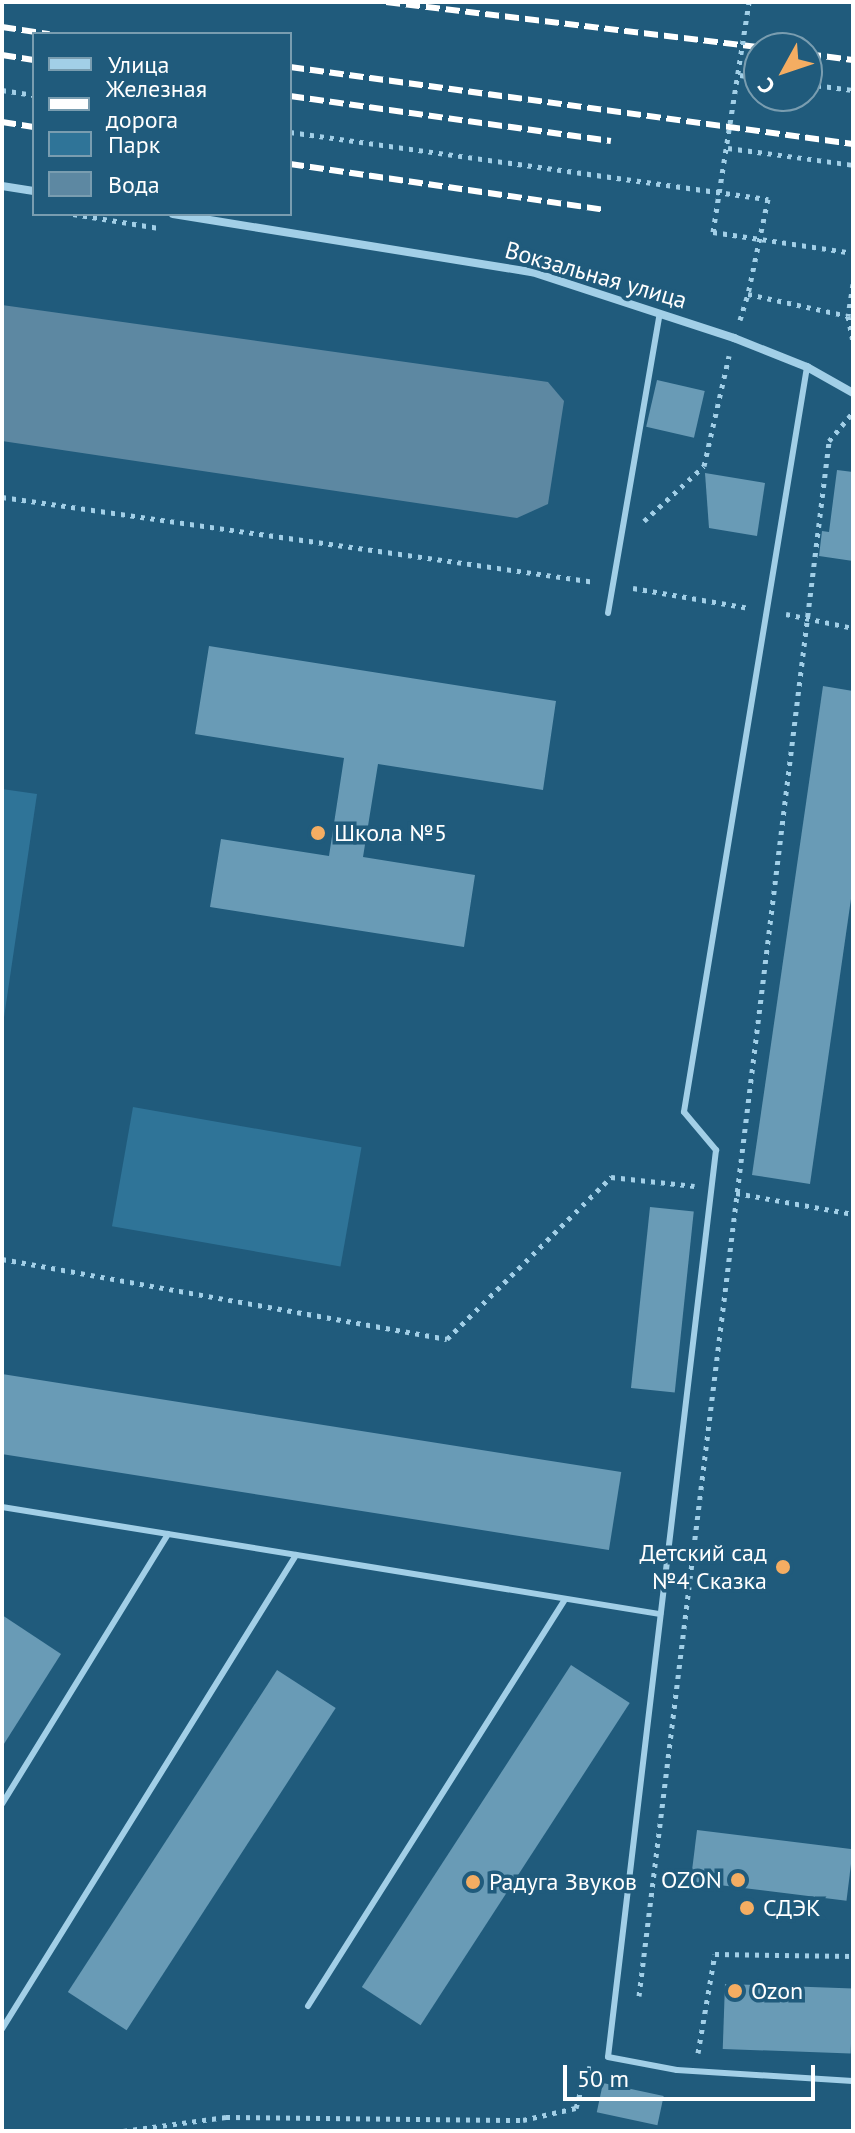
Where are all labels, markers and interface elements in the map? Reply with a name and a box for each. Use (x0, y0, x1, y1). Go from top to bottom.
legend (32, 32, 292, 216)
north arrow (743, 32, 823, 112)
text: Улица (108, 49, 169, 80)
text: С (751, 72, 781, 100)
text: Железная дорога (106, 73, 207, 135)
text: Парк (108, 129, 160, 160)
text: Вода (108, 169, 160, 200)
street label: Вокзальная улица (502, 235, 690, 315)
place label: Школа №5 (334, 819, 447, 847)
marker: Школа №5 (309, 824, 327, 842)
place label: Детский сад №4 Сказка (640, 1539, 767, 1595)
marker: Детский сад №4 Сказка (774, 1558, 792, 1576)
place label: OZON (661, 1866, 722, 1894)
place label: Радуга Звуков (489, 1868, 637, 1896)
marker: OZON (729, 1871, 747, 1889)
marker: Радуга Звуков (464, 1873, 482, 1891)
place label: СДЭК (763, 1894, 821, 1922)
marker: СДЭК (738, 1899, 756, 1917)
place label: Ozon (751, 1977, 803, 2005)
marker: Ozon (726, 1982, 744, 2000)
scale bar (567, 2049, 819, 2099)
text: 50 m (577, 2063, 629, 2094)

